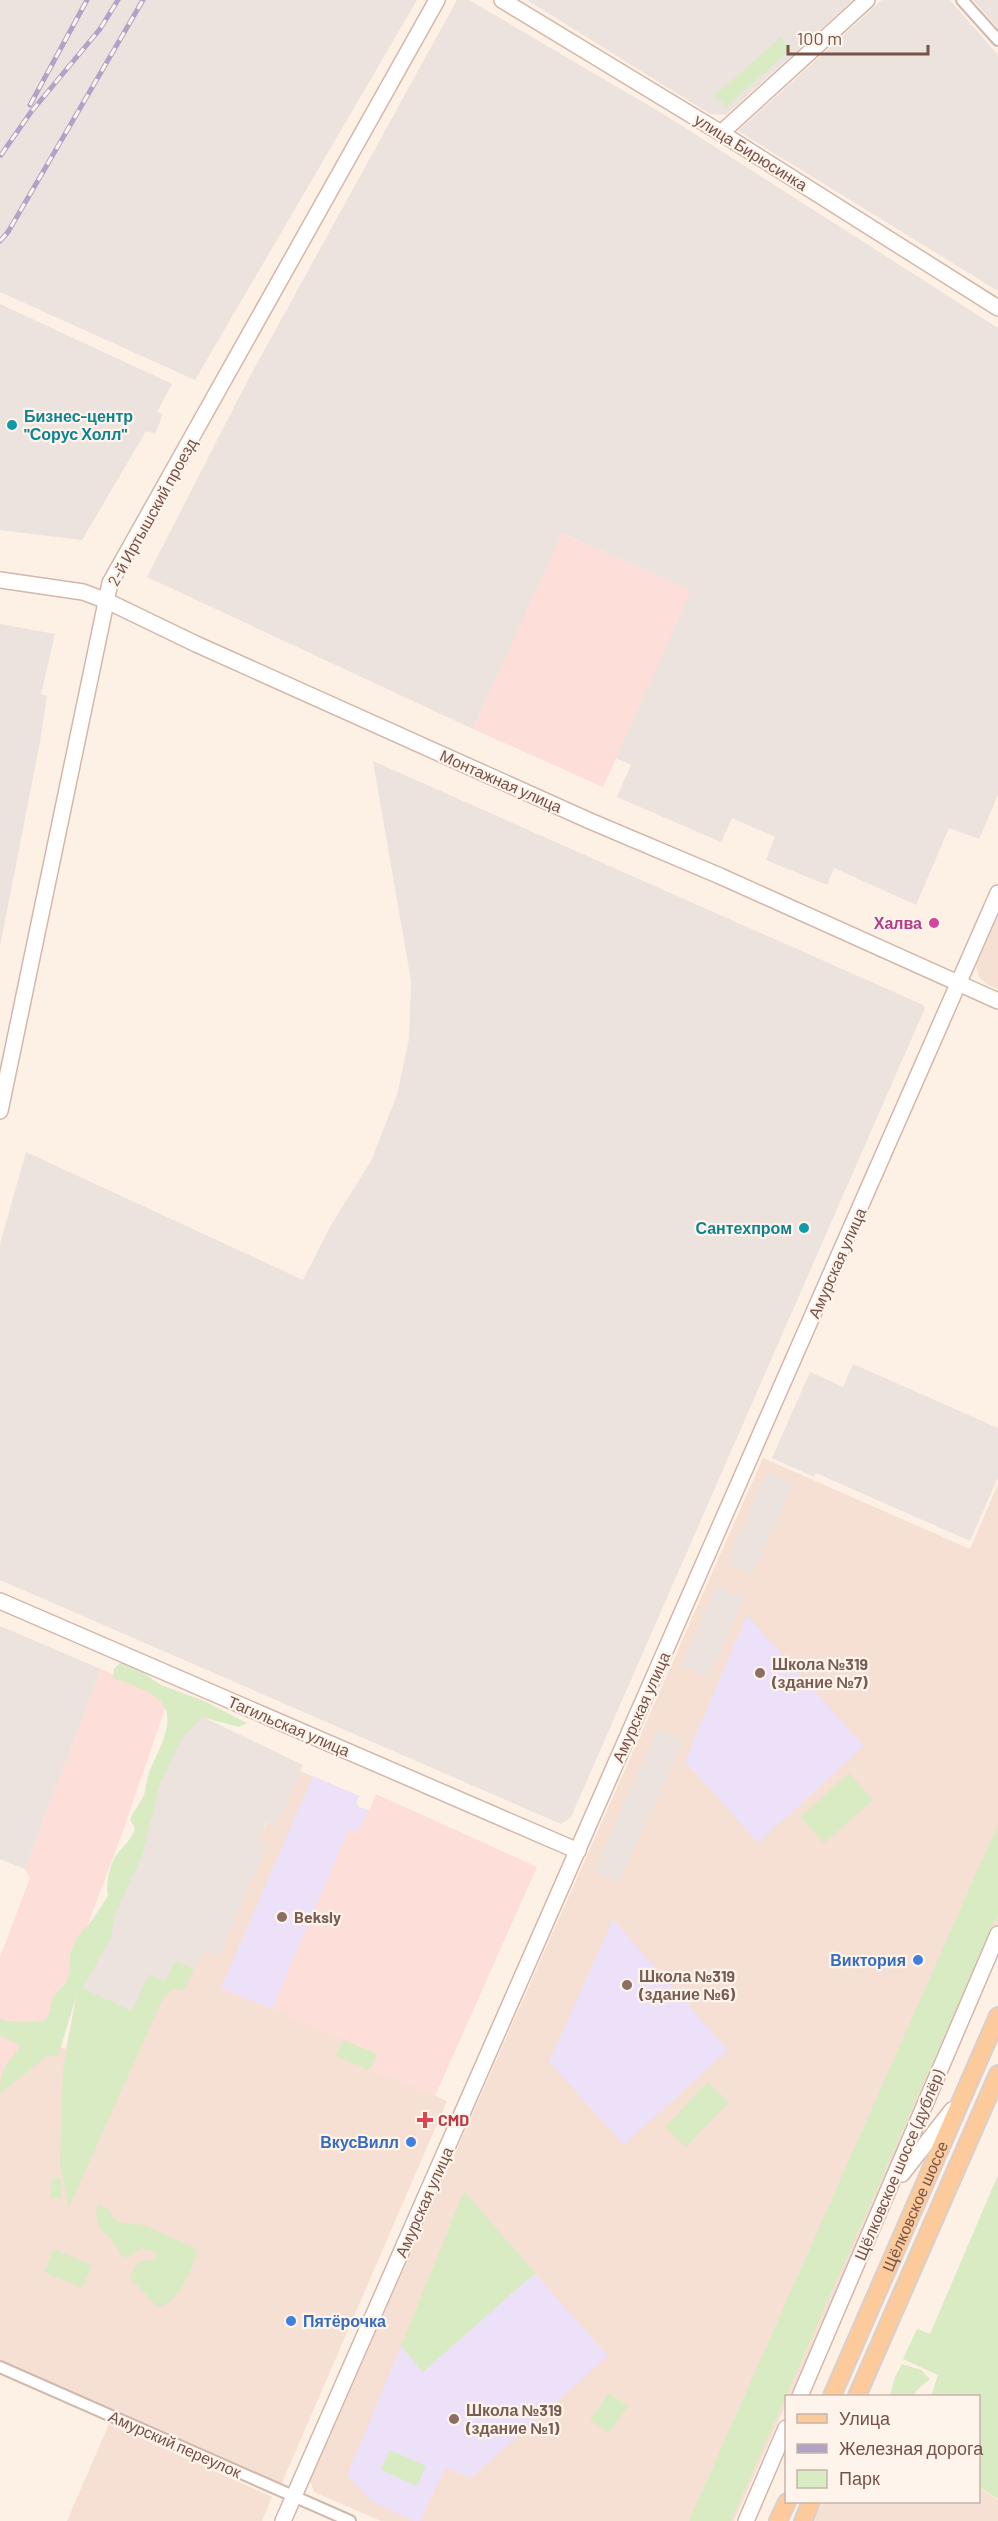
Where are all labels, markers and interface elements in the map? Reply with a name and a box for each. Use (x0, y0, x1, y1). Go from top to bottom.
scale bar (788, 18, 928, 56)
text: 100 m (797, 27, 842, 49)
street label: улица Бирюсинка (691, 109, 811, 194)
place label: Бизнес-центр "Сорус Холл" (24, 406, 133, 443)
marker: Бизнес-центр "Сорус Холл" (5, 418, 19, 432)
street label: 2-й Иртышский проезд (103, 434, 200, 589)
street label: Монтажная улица (437, 745, 565, 816)
place label: Халва (874, 913, 922, 932)
marker: Халва (927, 916, 941, 930)
street label: Амурская улица (804, 1205, 869, 1321)
place label: Сантехпром (695, 1218, 792, 1237)
marker: Сантехпром (797, 1221, 811, 1235)
street label: Амурская улица (608, 1649, 673, 1765)
place label: Школа №319 (здание №7) (771, 1654, 868, 1691)
marker: Школа №319 (здание №7) (753, 1666, 767, 1680)
street label: Тагильская улица (225, 1691, 353, 1760)
place label: Beksly (294, 1907, 341, 1926)
marker: Beksly (275, 1910, 289, 1924)
place label: Виктория (830, 1950, 906, 1969)
marker: Виктория (911, 1953, 925, 1967)
place label: Школа №319 (здание №6) (638, 1966, 736, 2003)
marker: Школа №319 (здание №6) (620, 1978, 634, 1992)
street label: Щёлковское шоссе (дублёр) (850, 2067, 948, 2263)
place label: CMD (438, 2110, 469, 2129)
marker: CMD (416, 2111, 434, 2129)
place label: ВкусВилл (320, 2132, 399, 2151)
marker: ВкусВилл (404, 2135, 418, 2149)
street label: Щёлковское шоссе (879, 2138, 951, 2274)
street label: Амурская улица (391, 2144, 456, 2260)
place label: Пятёрочка (303, 2311, 386, 2330)
marker: Пятёрочка (284, 2314, 298, 2328)
legend (785, 2395, 980, 2503)
place label: Школа №319 (здание №1) (465, 2400, 562, 2437)
street label: Амурский переулок (106, 2406, 245, 2482)
text: Улица (839, 2407, 891, 2429)
marker: Школа №319 (здание №1) (447, 2412, 461, 2426)
text: Железная дорога (839, 2437, 984, 2459)
text: Парк (839, 2467, 880, 2489)

